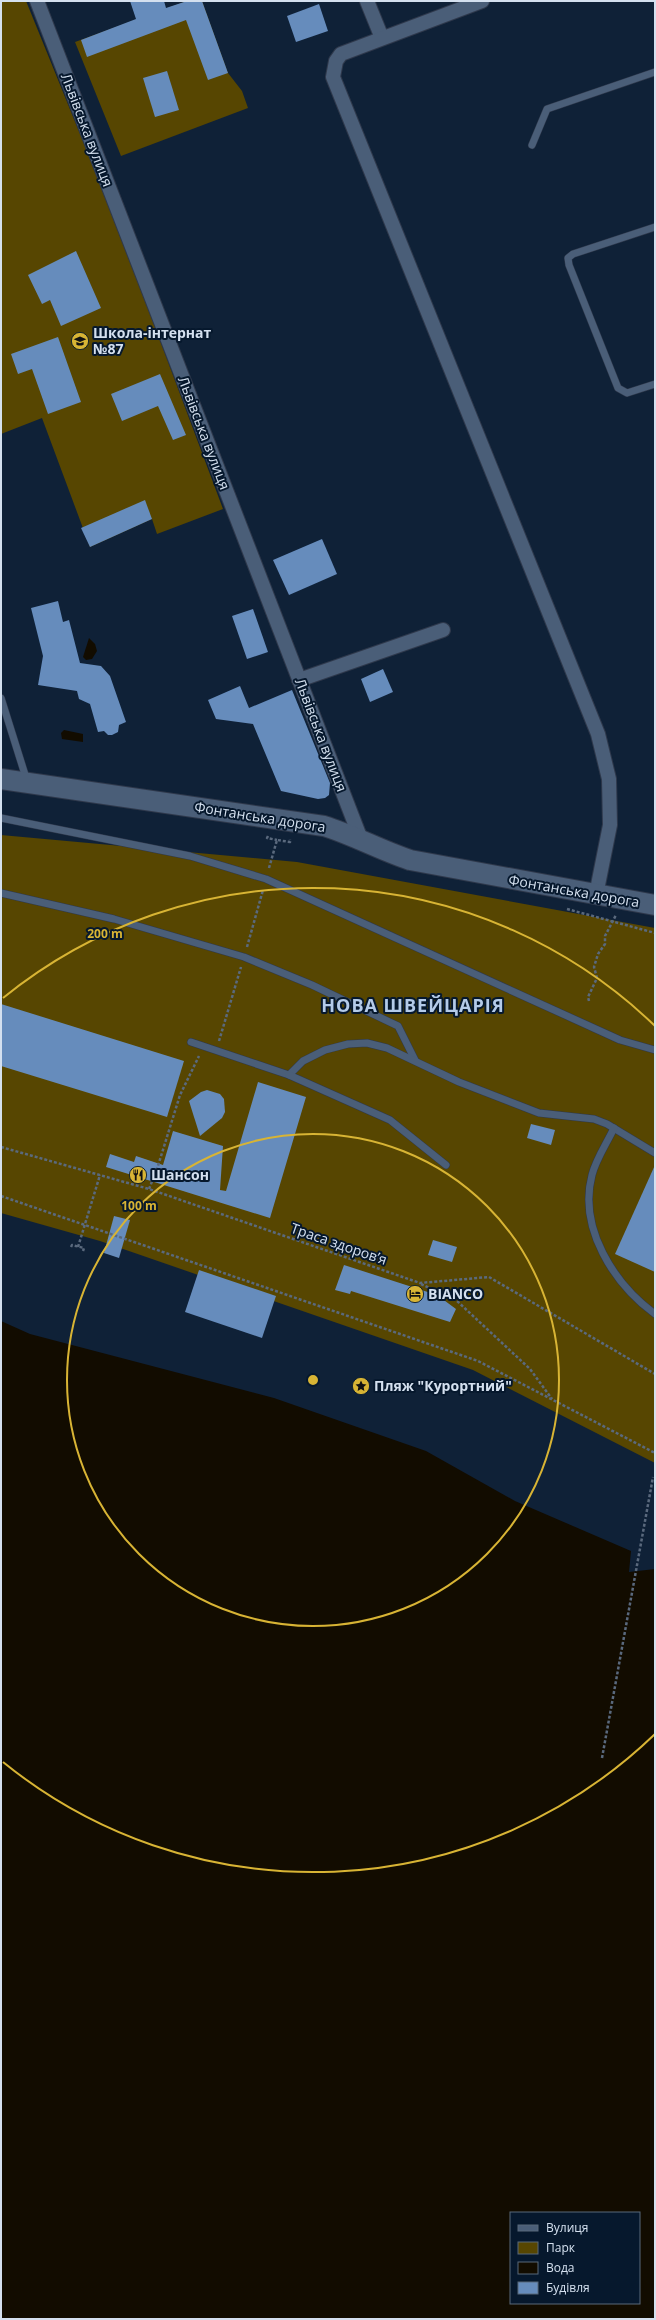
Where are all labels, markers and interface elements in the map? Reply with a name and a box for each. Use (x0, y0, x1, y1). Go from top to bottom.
street label: Львівська вулиця (57, 70, 118, 189)
place label: Школа-інтернат №87 (93, 323, 212, 358)
school or university icon: Школа-інтернат №87 (70, 331, 90, 351)
street label: Львівська вулиця (174, 373, 235, 492)
street label: Львівська вулиця (291, 675, 352, 794)
street label: Фонтанська дорога (193, 797, 327, 836)
street label: Фонтанська дорога (507, 870, 641, 911)
text: 200 m (87, 925, 123, 942)
district label: НОВА ШВЕЙЦАРІЯ (321, 993, 505, 1017)
restaurant icon: Шансон (128, 1165, 148, 1185)
place label: Шансон (151, 1165, 209, 1184)
text: 100 m (121, 1197, 157, 1214)
street label: Траса здоров’я (289, 1218, 390, 1269)
hotel icon: BIANCO (405, 1284, 425, 1304)
place label: BIANCO (428, 1284, 483, 1303)
centre of rings (306, 1373, 320, 1387)
place icon: Пляж "Курортний" (351, 1376, 371, 1396)
place label: Пляж "Курортний" (374, 1376, 512, 1395)
legend (510, 2212, 640, 2304)
text: Вулиця (546, 2219, 588, 2236)
text: Парк (546, 2239, 576, 2256)
text: Вода (546, 2259, 575, 2276)
text: Будівля (546, 2279, 590, 2296)

